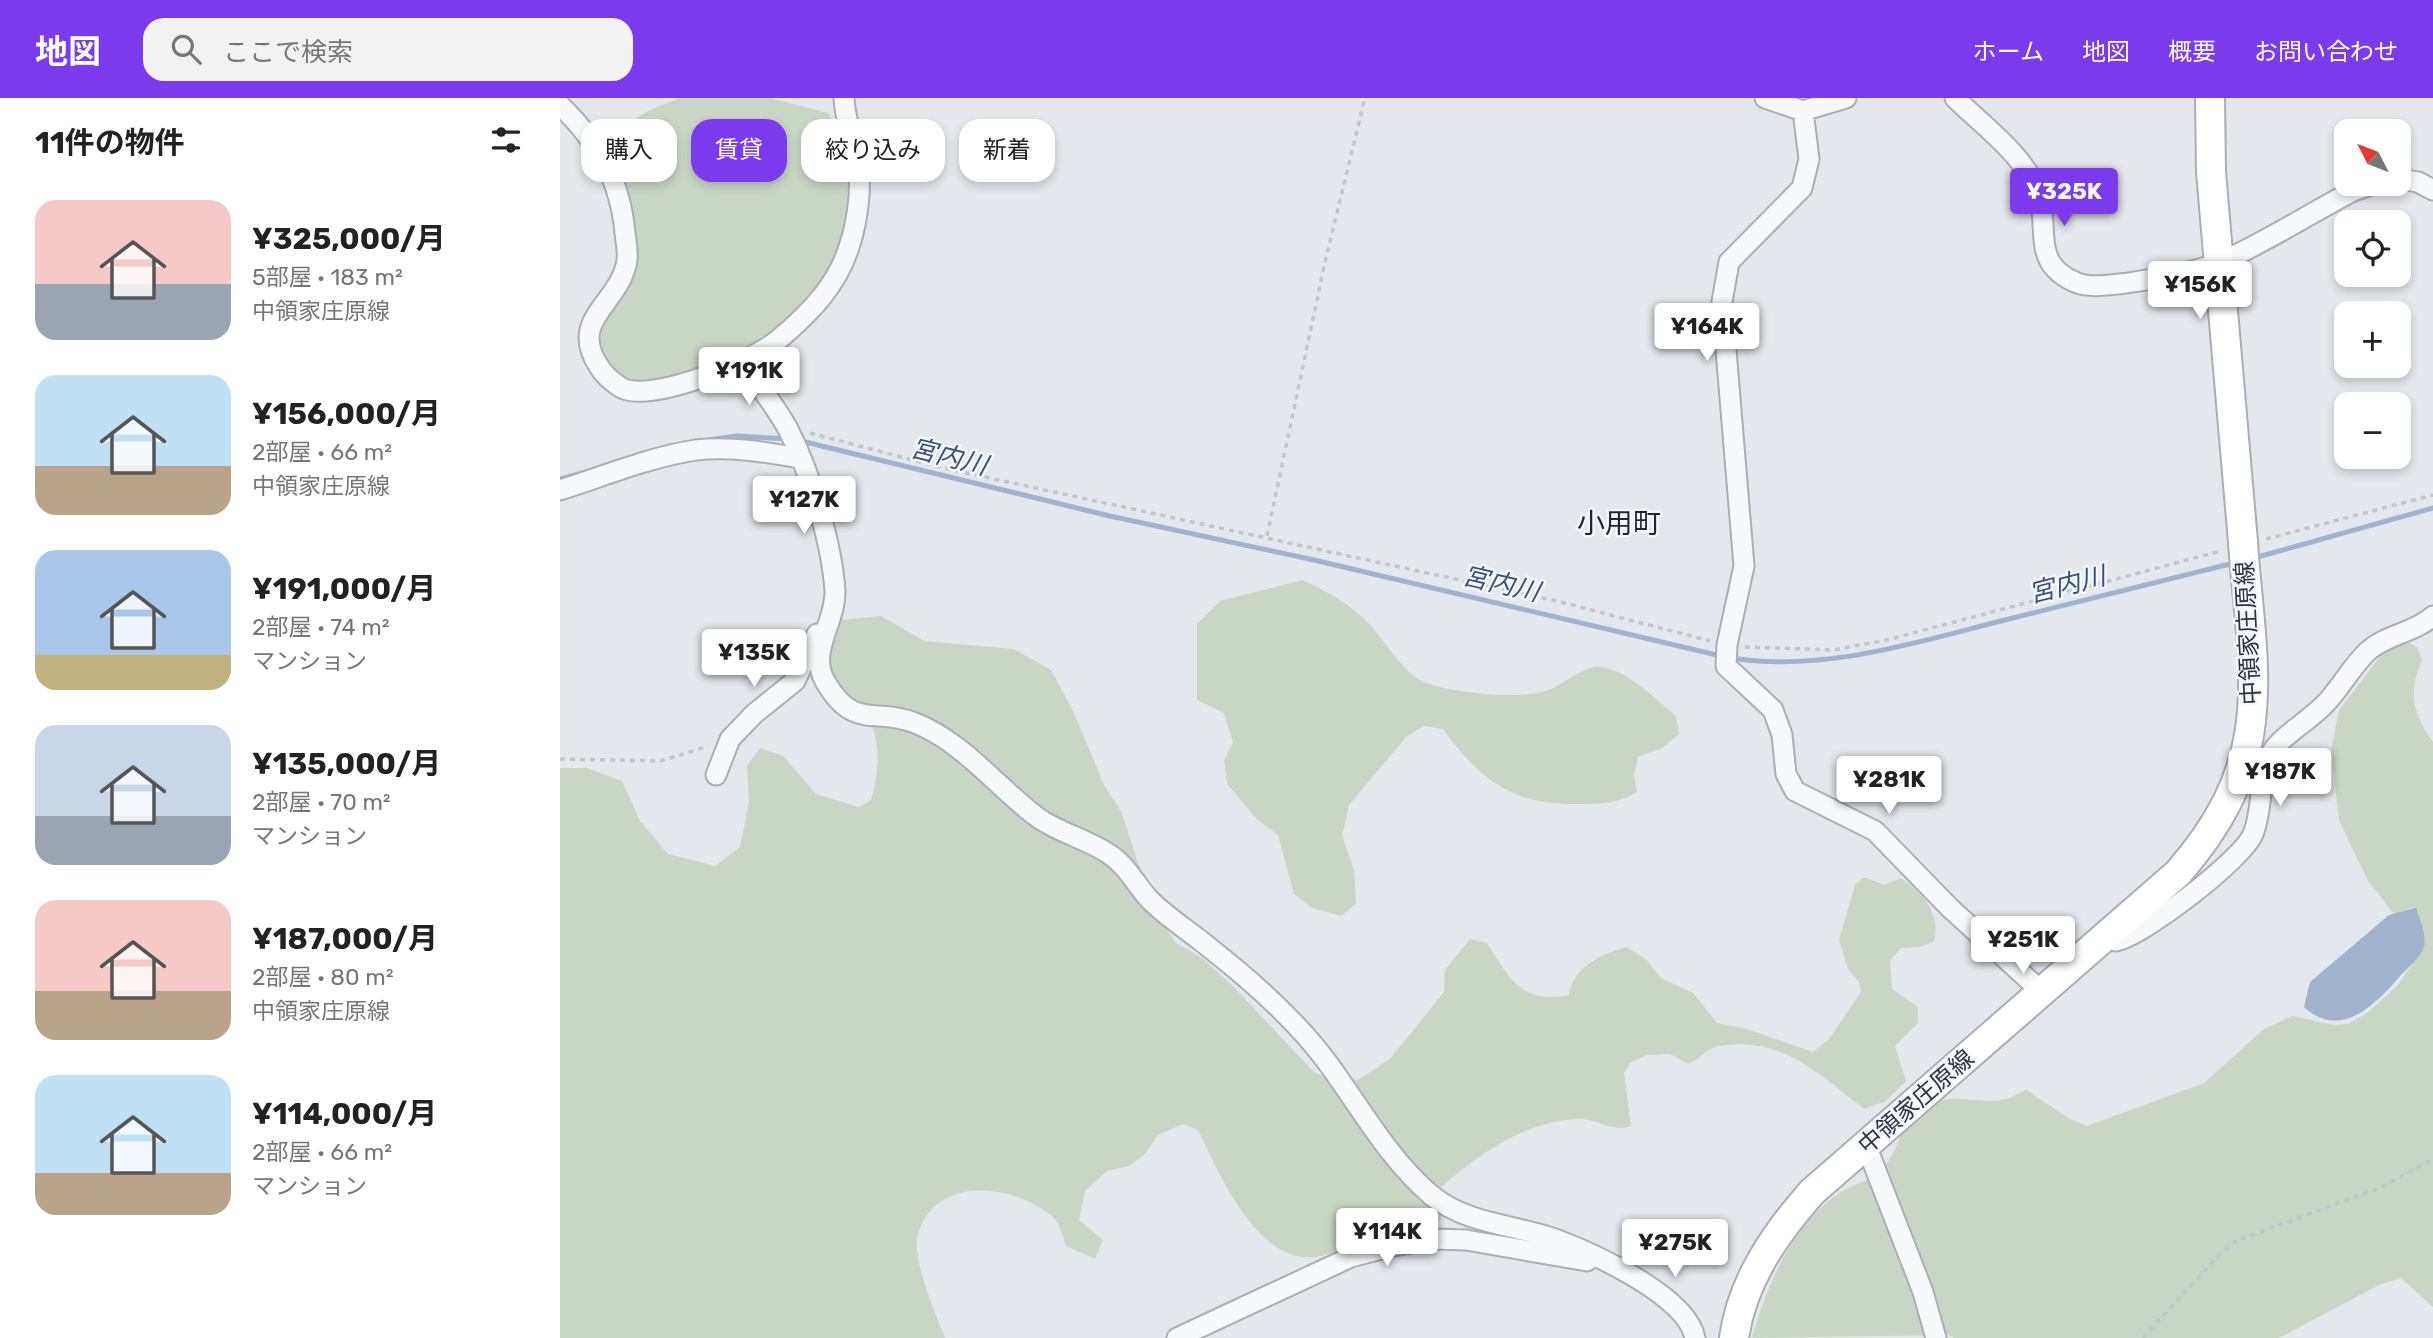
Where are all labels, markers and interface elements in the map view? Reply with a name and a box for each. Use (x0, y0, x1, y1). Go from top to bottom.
search box (143, 18, 633, 81)
icon: search (167, 30, 205, 68)
text: 地図 (35, 32, 101, 71)
text: ここで検索 (223, 37, 353, 68)
text: ホーム (1973, 38, 2044, 66)
text: 地図 (2082, 38, 2130, 66)
text: 概要 (2168, 38, 2216, 66)
text: お問い合わせ (2254, 38, 2398, 66)
chip: 購入 (581, 119, 677, 182)
chip: 賃貸 (691, 119, 787, 182)
chip: 絞り込み (801, 119, 945, 182)
chip: 新着 (959, 119, 1055, 182)
north arrow (2334, 119, 2412, 196)
map controls (2334, 119, 2411, 469)
icon: filters (487, 121, 525, 159)
text: 11件の物件 (35, 125, 185, 161)
pin: ¥325K (2015, 169, 2113, 228)
text: ¥325K (2026, 177, 2102, 205)
button: locate (2334, 210, 2411, 287)
text: ¥325,000/月 (252, 221, 446, 257)
icon: home (91, 228, 175, 312)
pin: ¥156K (2151, 262, 2249, 321)
text: 5部屋 · 183 m² (252, 263, 403, 291)
text: ¥156K (2164, 270, 2236, 298)
text: 中領家庄原線 (252, 297, 390, 325)
button: + (2334, 301, 2411, 378)
pin: ¥164K (1658, 303, 1756, 363)
text: ¥164K (1670, 312, 1744, 340)
pin: ¥191K (700, 348, 798, 407)
text: ¥191K (715, 356, 783, 384)
button: − (2334, 392, 2411, 469)
text: ¥156,000/月 (252, 396, 441, 432)
icon: home (91, 403, 175, 487)
water label: 宮内川 (907, 433, 993, 482)
text: 2部屋 · 66 m² (252, 438, 392, 466)
text: 中領家庄原線 (252, 472, 390, 500)
pin: ¥127K (755, 476, 853, 536)
text: ¥127K (769, 485, 839, 513)
district label: 小用町 (1577, 507, 1661, 540)
water label: 宮内川 (1460, 560, 1545, 609)
water label: 宮内川 (2025, 560, 2111, 609)
street label: 中領家庄原線 (2230, 560, 2266, 706)
text: ¥191,000/月 (252, 571, 436, 607)
icon: home (91, 578, 175, 662)
text: 2部屋 · 74 m² (252, 613, 390, 641)
pin: ¥135K (705, 630, 803, 689)
text: ¥135K (718, 638, 790, 666)
text: マンション (252, 647, 367, 675)
text: ¥135,000/月 (252, 746, 441, 782)
pin: ¥187K (2231, 748, 2329, 808)
icon: home (91, 753, 175, 837)
pin: ¥281K (1840, 756, 1938, 816)
text: ¥187K (2244, 757, 2316, 785)
text: ¥281K (1852, 765, 1926, 793)
text: 2部屋 · 70 m² (252, 788, 391, 816)
text: マンション (252, 822, 367, 850)
pin: ¥251K (1974, 916, 2072, 976)
text: ¥187,000/月 (252, 921, 438, 957)
text: ¥251K (1987, 925, 2059, 953)
icon: home (91, 928, 175, 1012)
text: 2部屋 · 80 m² (252, 963, 394, 991)
text: 中領家庄原線 (252, 997, 390, 1025)
street label: 中領家庄原線 (1852, 1044, 1980, 1160)
text: ¥114,000/月 (252, 1096, 437, 1132)
icon: home (91, 1103, 175, 1187)
text: 2部屋 · 66 m² (252, 1138, 392, 1166)
text: マンション (252, 1172, 367, 1200)
pin: ¥114K (1338, 1208, 1436, 1268)
text: ¥114K (1352, 1217, 1422, 1245)
pin: ¥275K (1626, 1220, 1724, 1279)
text: ¥275K (1638, 1228, 1712, 1256)

